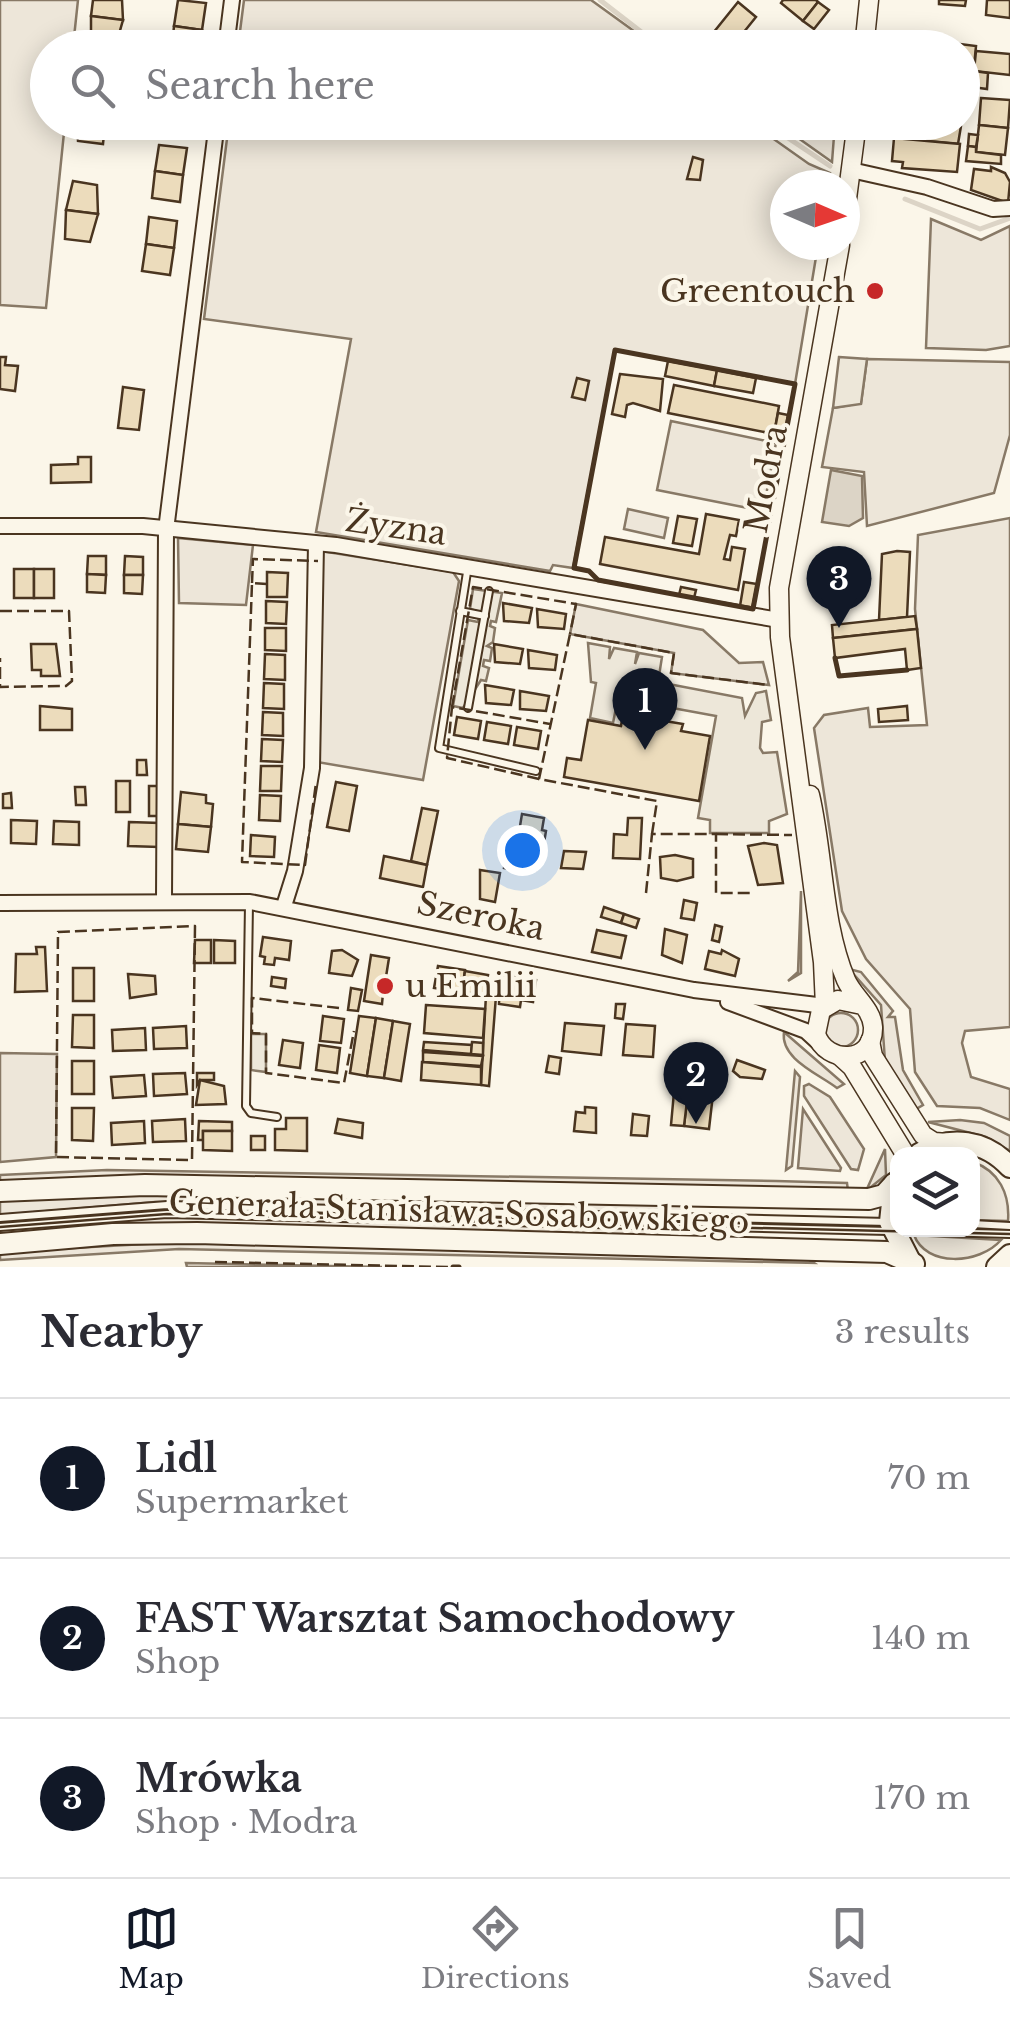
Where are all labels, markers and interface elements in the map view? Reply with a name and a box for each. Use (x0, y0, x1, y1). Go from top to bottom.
search box (30, 30, 980, 140)
icon: search (65, 58, 120, 113)
text: Search here (145, 62, 375, 109)
north arrow (770, 170, 860, 260)
place label: Greentouch (660, 271, 855, 311)
marker: Greentouch (864, 280, 886, 302)
street label: Modra (736, 421, 796, 537)
street label: Żyzna (343, 500, 449, 554)
pin: 3 (806, 546, 872, 628)
pin: 1 (612, 668, 678, 750)
your location (497, 825, 548, 876)
street label: Szeroka (413, 883, 549, 949)
place label: u Emilii (405, 966, 536, 1006)
marker: u Emilii (374, 975, 396, 997)
pin: 2 (664, 1042, 728, 1124)
map controls (890, 1147, 980, 1237)
button: layers (890, 1147, 980, 1237)
street label: Generała Stanisława Sosabowskiego (168, 1182, 750, 1242)
text: Nearby (40, 1306, 203, 1358)
text: 3 results (835, 1312, 970, 1352)
text: Lidl (135, 1435, 217, 1482)
text: 1 (66, 1458, 79, 1498)
text: 70 m (888, 1458, 970, 1498)
text: Supermarket (135, 1482, 349, 1522)
text: FAST Warsztat Samochodowy (135, 1595, 734, 1642)
text: 2 (62, 1618, 83, 1658)
text: 140 m (871, 1618, 970, 1658)
text: Shop (135, 1642, 220, 1682)
text: Mrówka (135, 1755, 302, 1802)
text: 3 (62, 1778, 83, 1818)
text: 170 m (873, 1778, 970, 1818)
text: Shop · Modra (135, 1802, 357, 1842)
tab: Map (119, 1901, 184, 1996)
tab: Directions (421, 1901, 570, 1996)
tab: Saved (807, 1901, 891, 1996)

